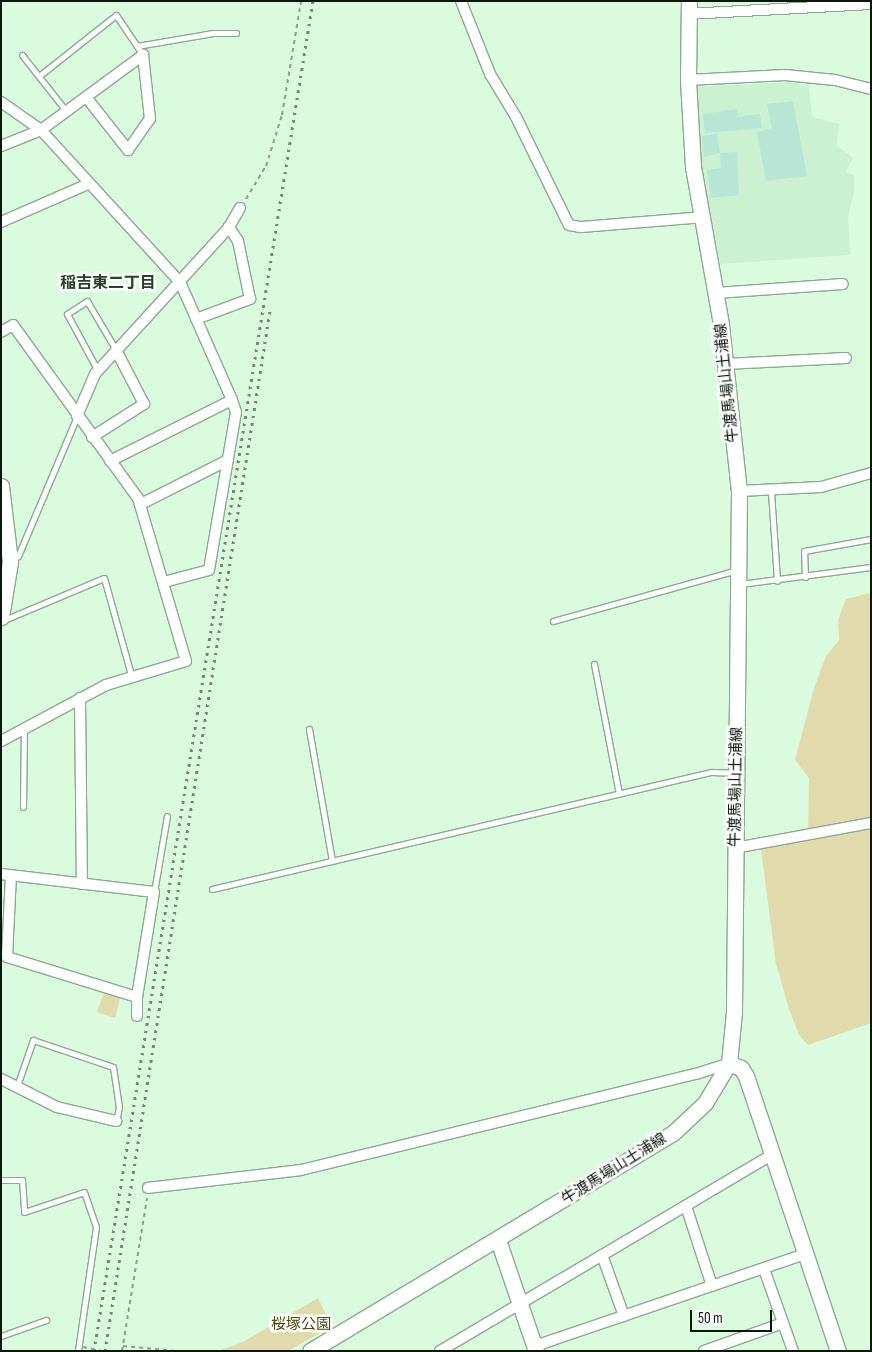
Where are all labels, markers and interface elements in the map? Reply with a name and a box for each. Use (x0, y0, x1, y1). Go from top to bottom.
district label: 稲吉東二丁目 (60, 274, 156, 294)
street label: 牛渡馬場山土浦線 (712, 322, 742, 444)
street label: 牛渡馬場山土浦線 (726, 727, 746, 847)
street label: 牛渡馬場山土浦線 (558, 1130, 670, 1208)
scale bar (692, 1300, 774, 1332)
text: 50 m (698, 1309, 723, 1328)
park label: 桜塚公園 (271, 1316, 331, 1334)

